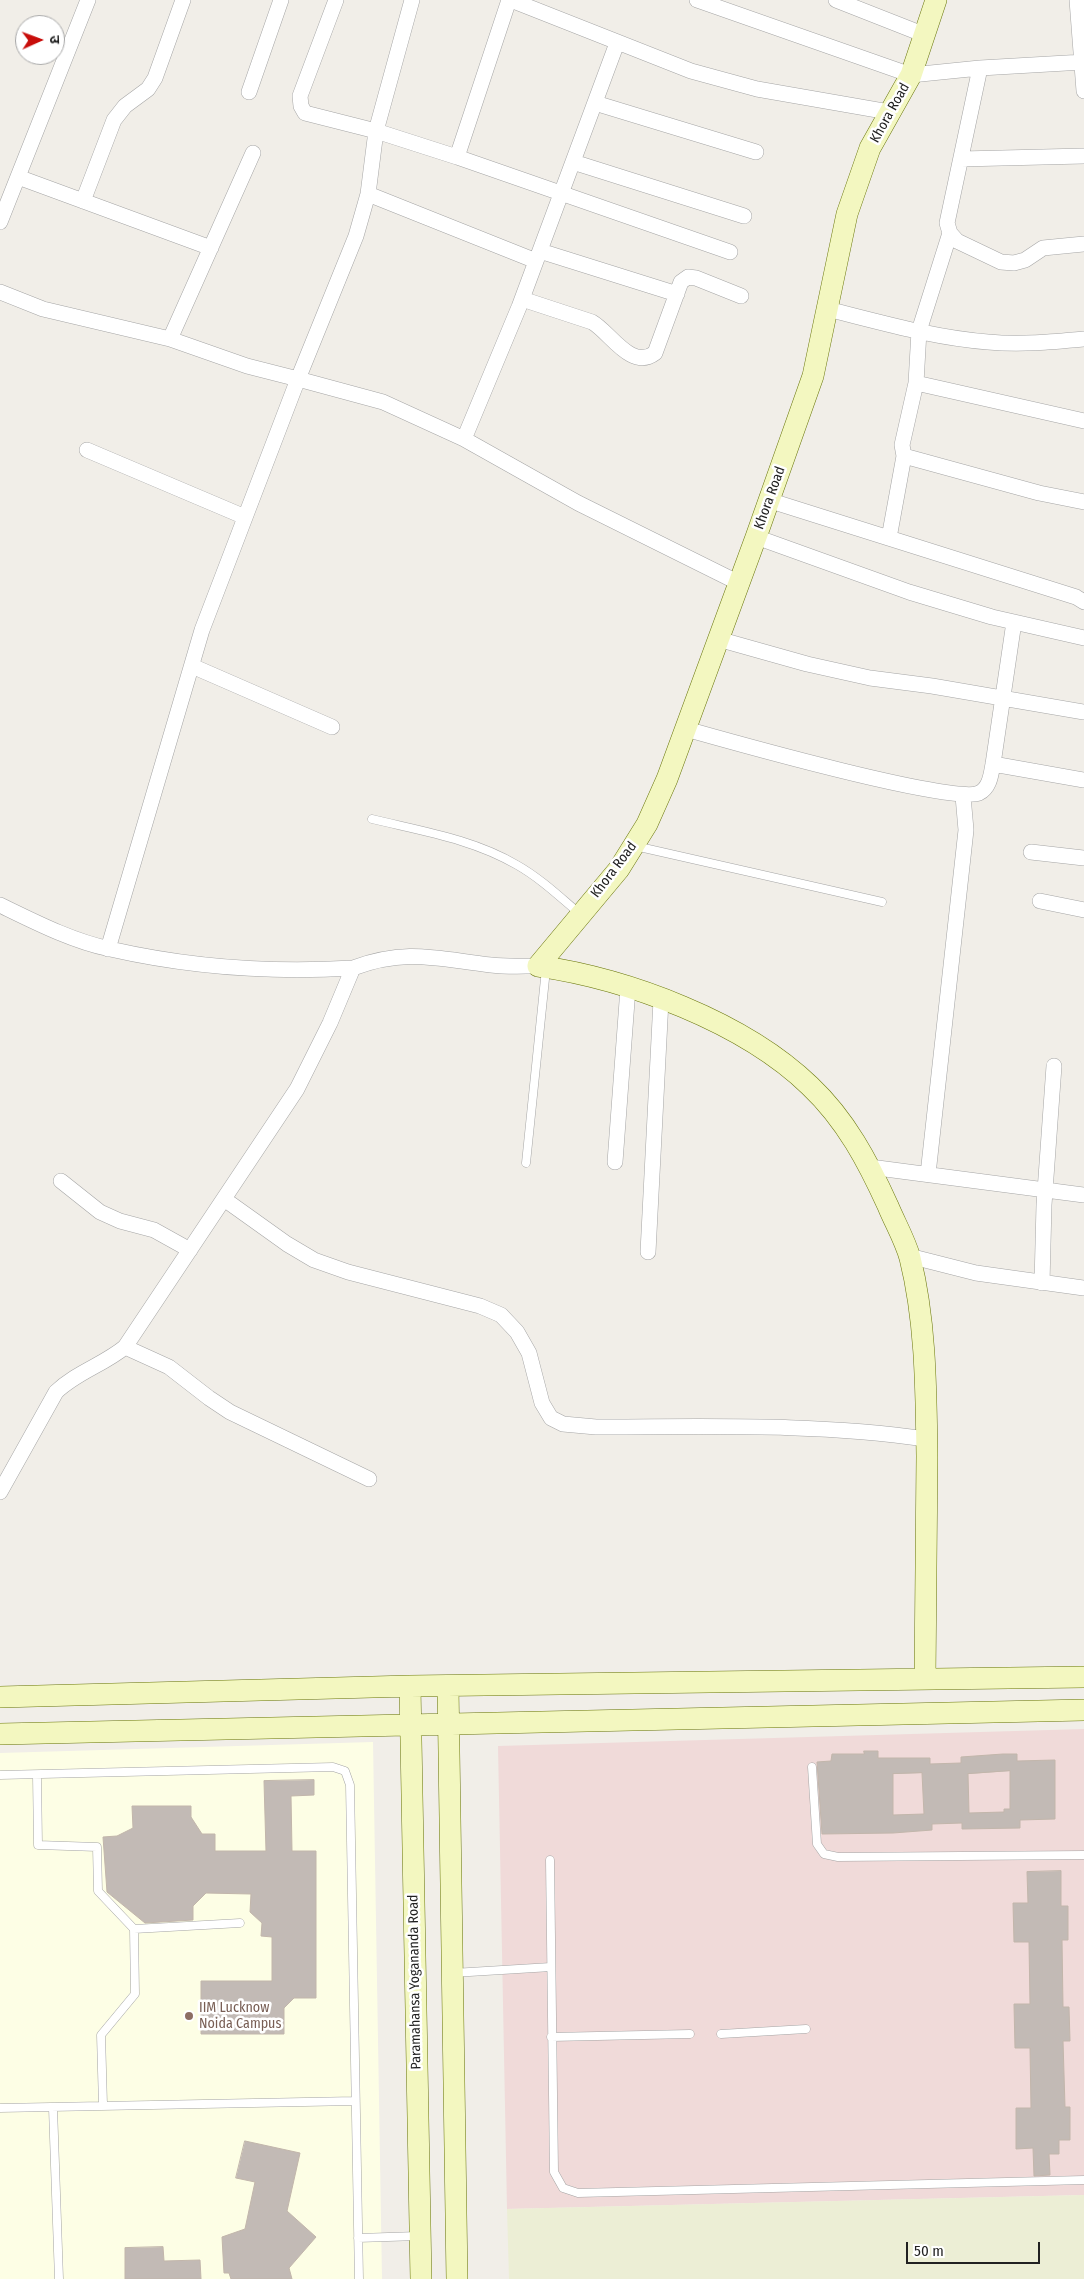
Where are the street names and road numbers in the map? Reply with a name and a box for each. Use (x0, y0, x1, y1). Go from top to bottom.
street label: Khora Road (867, 80, 913, 146)
street label: Khora Road (751, 464, 789, 532)
street label: Khora Road (588, 839, 640, 901)
street label: Paramahansa Yogananda Road (405, 1894, 425, 2070)

